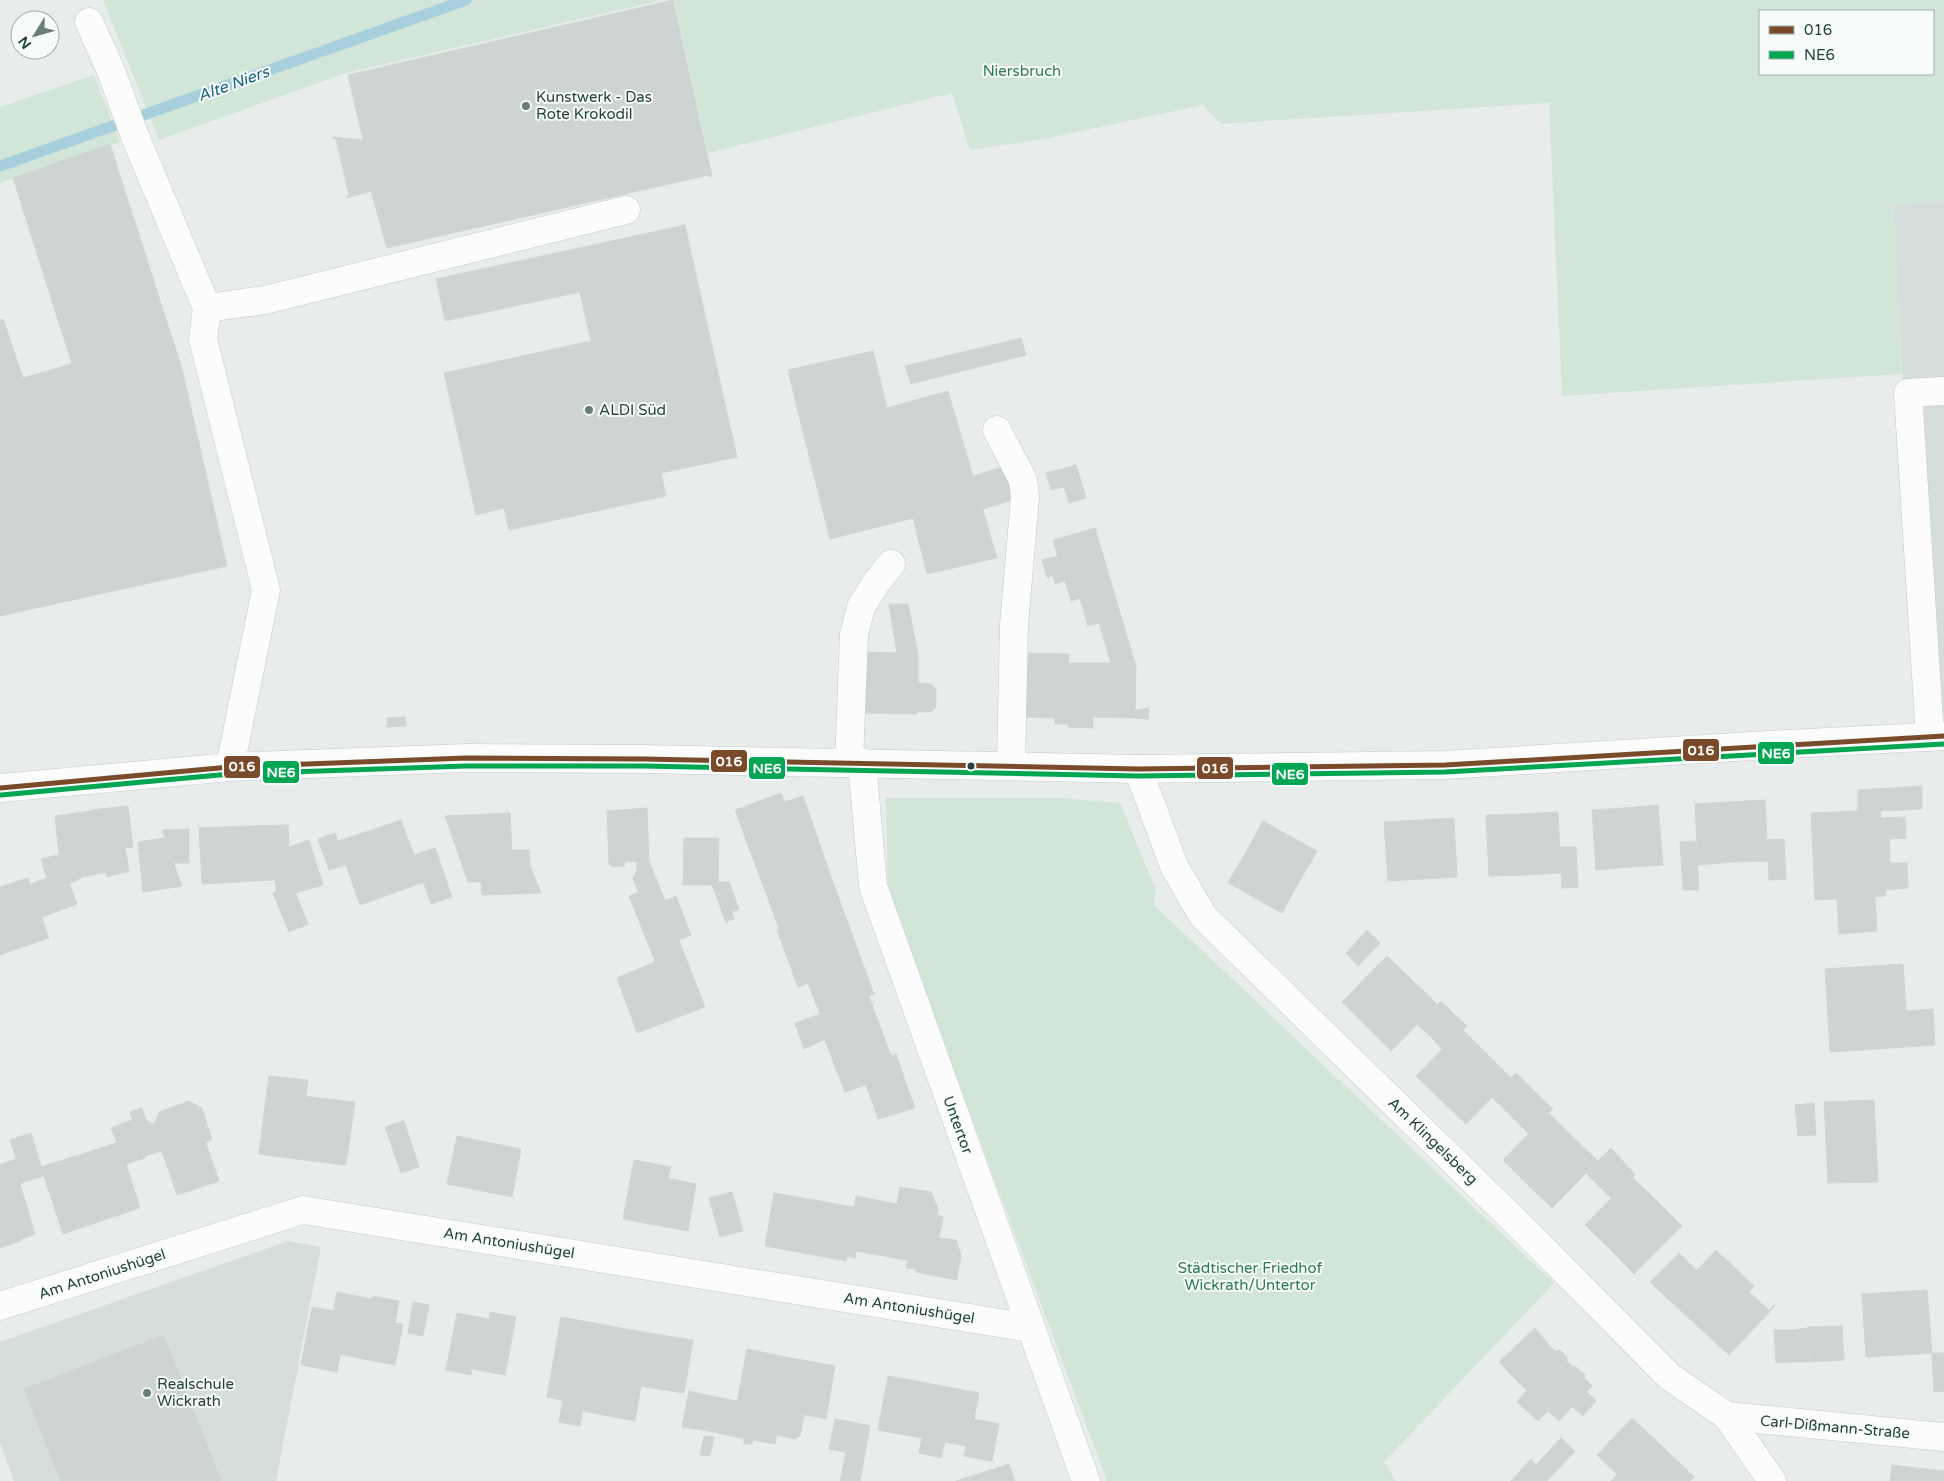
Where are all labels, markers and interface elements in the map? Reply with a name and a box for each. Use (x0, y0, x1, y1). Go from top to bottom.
north arrow (10, 10, 60, 60)
legend (1759, 10, 1934, 75)
text: 016 (1804, 21, 1832, 39)
text: N (15, 33, 35, 52)
text: NE6 (1804, 46, 1835, 64)
water label: Alte Niers (195, 61, 273, 106)
park label: Niersbruch (983, 62, 1061, 80)
place label: Kunstwerk - Das Rote Krokodil (536, 88, 652, 123)
marker: Kunstwerk - Das Rote Krokodil (520, 100, 532, 112)
place label: ALDI Süd (599, 401, 666, 419)
marker: ALDI Süd (583, 404, 595, 416)
line badge: 016 (1682, 738, 1720, 762)
line badge: NE6 (1757, 741, 1795, 765)
text: 016 (1688, 742, 1714, 759)
text: NE6 (1762, 745, 1791, 762)
line badge: 016 (710, 749, 748, 773)
text: 016 (716, 753, 742, 770)
line badge: 016 (223, 755, 261, 779)
line badge: NE6 (748, 756, 786, 780)
line badge: 016 (1196, 756, 1234, 780)
text: 016 (229, 758, 255, 775)
line badge: NE6 (262, 760, 300, 784)
text: NE6 (753, 760, 782, 777)
text: 016 (1202, 760, 1228, 777)
unlabelled marker (966, 761, 976, 771)
line badge: NE6 (1271, 762, 1309, 786)
text: NE6 (267, 764, 296, 781)
text: NE6 (1276, 766, 1305, 783)
street label: Untertor (939, 1094, 977, 1157)
street label: Am Klingelsberg (1385, 1094, 1481, 1188)
street label: Am Antoniushügel (442, 1224, 576, 1262)
street label: Am Antoniushügel (36, 1245, 168, 1303)
park label: Städtischer Friedhof Wickrath/Untertor (1178, 1259, 1323, 1294)
street label: Am Antoniushügel (842, 1289, 976, 1327)
place label: Realschule Wickrath (157, 1375, 234, 1410)
marker: Realschule Wickrath (141, 1387, 153, 1399)
street label: Carl-Dißmann-Straße (1759, 1411, 1911, 1443)

